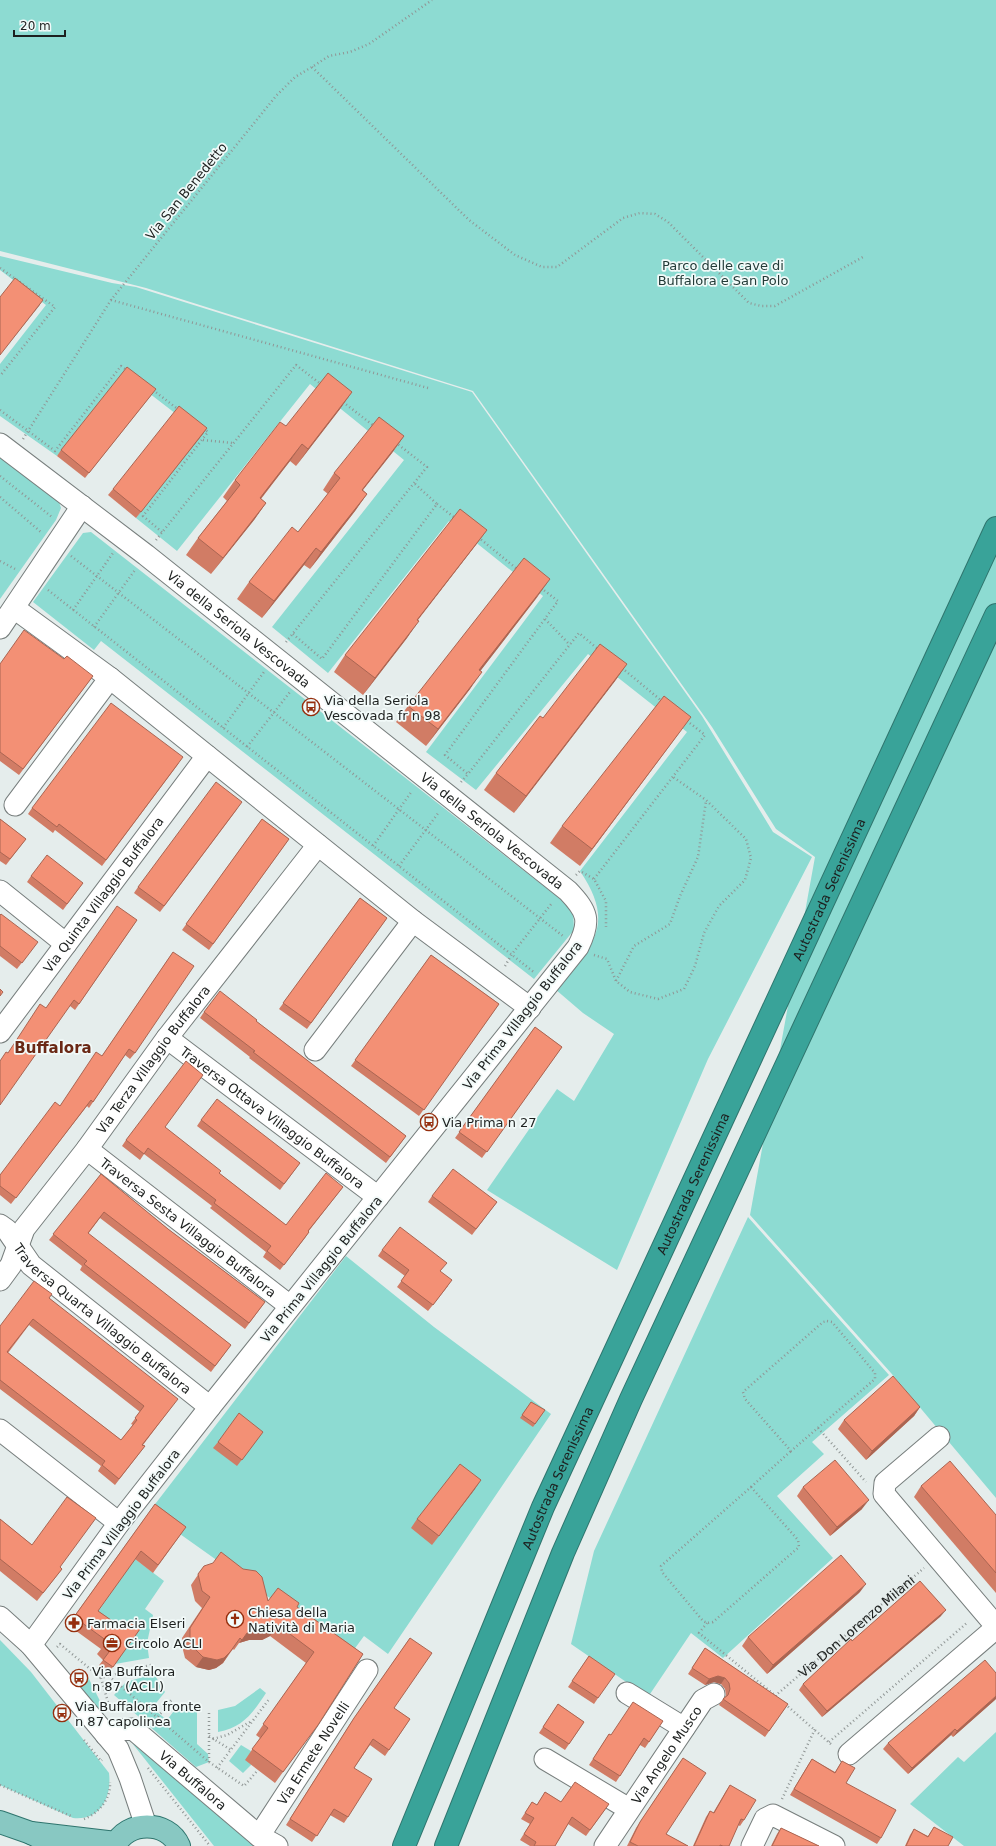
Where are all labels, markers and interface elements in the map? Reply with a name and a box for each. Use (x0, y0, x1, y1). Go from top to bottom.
scale bar (14, 12, 65, 38)
text: 20 m (20, 19, 51, 33)
street label: Via San Benedetto (143, 140, 230, 243)
park label: Parco delle cave di Buffalora e San Polo (658, 258, 788, 288)
street label: Via della Seriola Vescovada (164, 568, 313, 691)
place label: Via della Seriola Vescovada fr n 98 (324, 693, 441, 723)
bus stop icon: Via della Seriola Vescovada fr n 98 (301, 697, 321, 717)
street label: Via della Seriola Vescovada (417, 770, 566, 893)
street label: Via Quinta Villaggio Buffalora (40, 814, 167, 975)
street label: Autostrada Serenissima (790, 816, 869, 963)
street label: Via Prima Villaggio Buffalora (460, 938, 585, 1093)
street label: Via Terza Villaggio Buffalora (93, 982, 213, 1137)
district label: Buffalora (14, 1039, 92, 1057)
street label: Traversa Ottava Villaggio Buffalora (176, 1043, 367, 1192)
street label: Autostrada Serenissima (654, 1110, 733, 1257)
bus stop icon: Via Prima n 27 (419, 1112, 439, 1132)
place label: Via Prima n 27 (442, 1115, 537, 1130)
street label: Traversa Sesta Villaggio Buffalora (96, 1154, 279, 1300)
street label: Via Prima Villaggio Buffalora (258, 1193, 385, 1346)
street label: Traversa Quarta Villaggio Buffalora (10, 1240, 194, 1397)
street label: Autostrada Serenissima (520, 1404, 596, 1552)
street label: Via Prima Villaggio Buffalora (60, 1446, 183, 1602)
street label: Via Don Lorenzo Milani (795, 1573, 918, 1681)
place label: Chiesa della Natività di Maria (248, 1605, 355, 1635)
church icon: Chiesa della Natività di Maria (225, 1609, 245, 1629)
pharmacy icon: Farmacia Elseri (64, 1613, 84, 1633)
place label: Farmacia Elseri (87, 1616, 185, 1631)
office icon: Circolo ACLI (102, 1633, 122, 1653)
place label: Circolo ACLI (125, 1636, 202, 1651)
place label: Via Buffalora n 87 (ACLI) (92, 1664, 175, 1694)
bus stop icon: Via Buffalora n 87 (ACLI) (69, 1668, 89, 1688)
place label: Via Buffalora fronte n 87 capolinea (75, 1699, 201, 1729)
street label: Via Ermete Novelli (274, 1699, 352, 1808)
bus stop icon: Via Buffalora fronte n 87 capolinea (52, 1703, 72, 1723)
street label: Via Angelo Musco (628, 1703, 705, 1807)
street label: Via Buffalora (156, 1748, 229, 1813)

